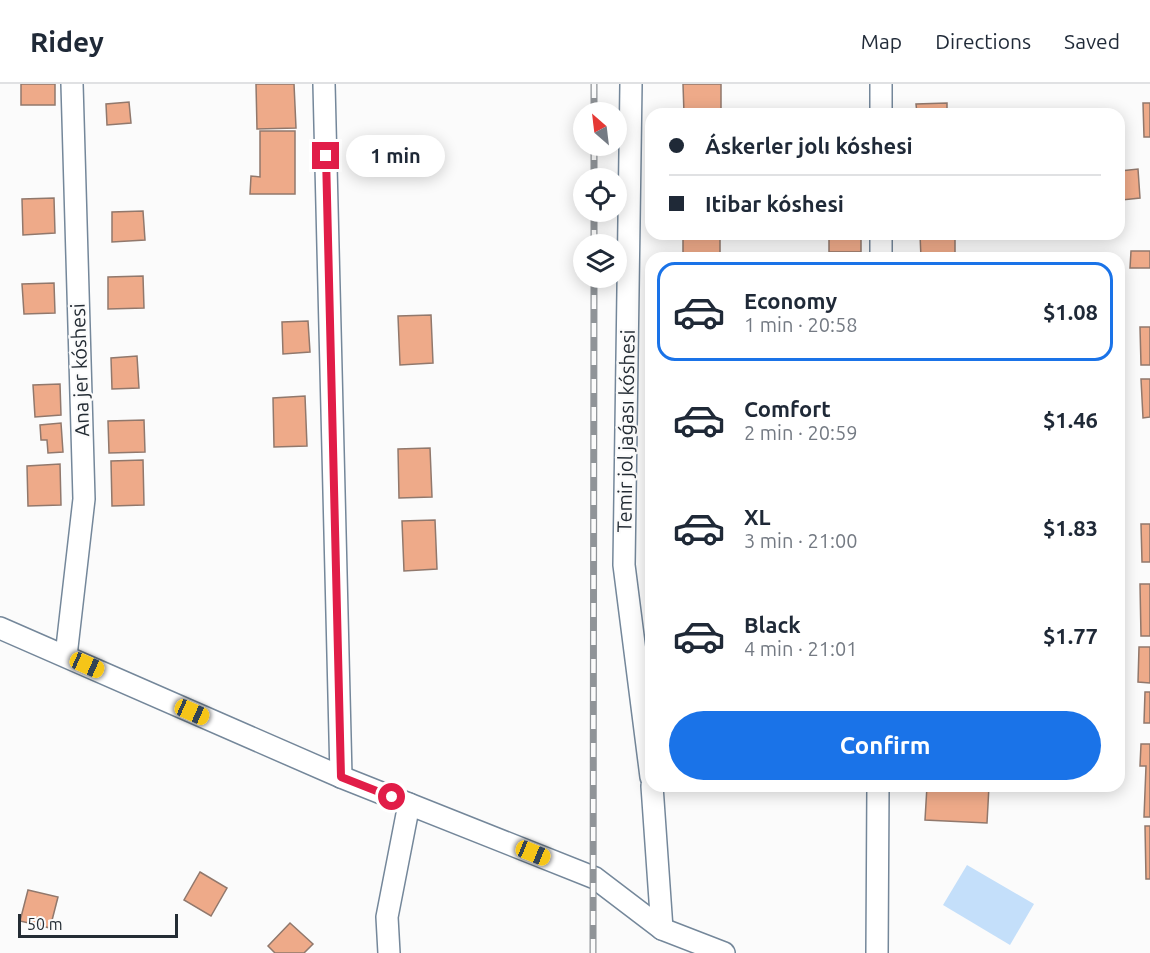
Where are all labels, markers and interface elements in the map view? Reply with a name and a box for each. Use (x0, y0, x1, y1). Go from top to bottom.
text: Ridey (30, 26, 104, 57)
text: Map (861, 29, 902, 53)
text: Directions (935, 29, 1031, 53)
text: Saved (1064, 29, 1120, 53)
north arrow (573, 102, 627, 156)
map controls (573, 102, 627, 288)
text: Áskerler jolı kóshesi (705, 133, 913, 158)
callout: 1 min (347, 135, 446, 177)
route end (312, 142, 339, 169)
text: 1 min (370, 144, 421, 167)
button: locate (573, 168, 627, 222)
text: Itibar kóshesi (705, 191, 844, 216)
button: layers (573, 234, 627, 288)
icon: car (672, 285, 726, 339)
text: Economy (744, 288, 837, 313)
text: $1.08 (1043, 299, 1098, 324)
street label: Ana jer kóshesi (66, 303, 93, 437)
text: 1 min · 20:58 (744, 313, 858, 336)
street label: Temir jol jaǵası kóshesi (612, 329, 639, 533)
icon: car (672, 393, 726, 447)
text: Comfort (744, 396, 831, 421)
text: $1.46 (1043, 407, 1098, 432)
text: 2 min · 20:59 (744, 421, 858, 444)
icon: car (672, 501, 726, 555)
text: XL (744, 504, 771, 529)
text: $1.83 (1043, 515, 1098, 540)
text: 3 min · 21:00 (744, 529, 858, 552)
icon: car (672, 609, 726, 663)
text: Black (744, 612, 801, 637)
text: $1.77 (1043, 623, 1098, 648)
text: 4 min · 21:01 (744, 637, 858, 660)
car (67, 649, 107, 681)
car (172, 696, 212, 728)
button: Confirm (669, 711, 1101, 780)
route start (378, 783, 405, 810)
car (513, 838, 553, 868)
scale bar (18, 911, 178, 938)
text: 50 m (27, 915, 63, 933)

